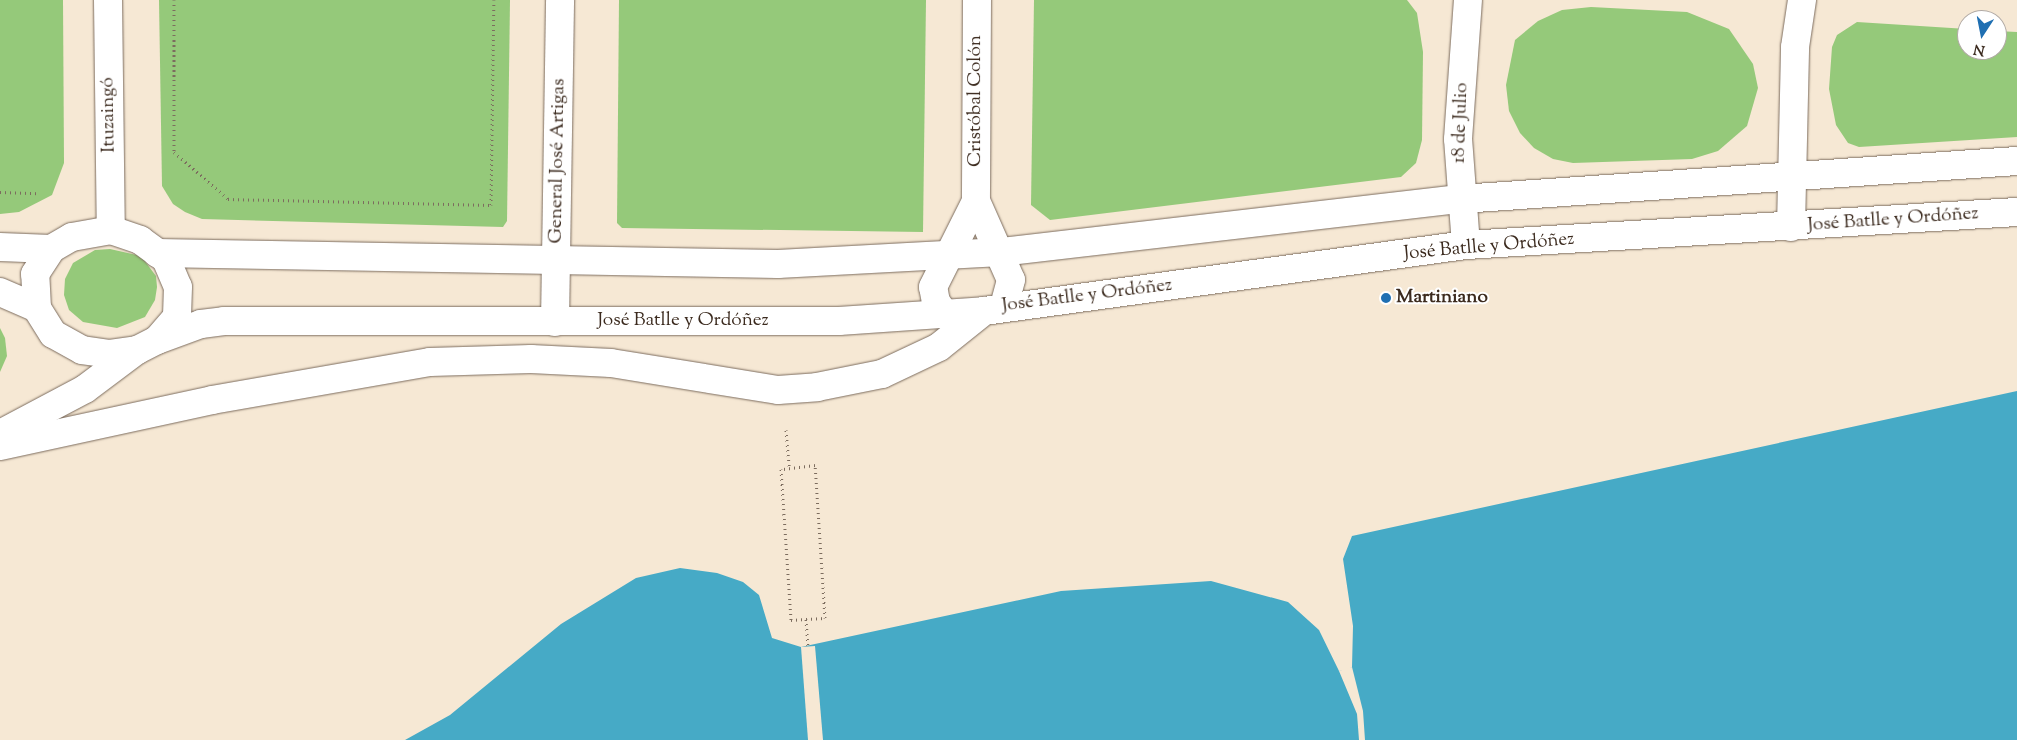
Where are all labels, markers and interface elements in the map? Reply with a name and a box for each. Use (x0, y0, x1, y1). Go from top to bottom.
north arrow (1957, 10, 2007, 60)
street label: Cristóbal Colón (965, 35, 987, 167)
text: N (1972, 38, 1987, 60)
street label: Ituzaingó (97, 77, 121, 153)
street label: General José Artigas (545, 78, 571, 244)
street label: 18 de Julio (1448, 82, 1474, 164)
street label: José Batlle y Ordóñez (1807, 203, 1979, 237)
street label: José Batlle y Ordóñez (1403, 228, 1575, 266)
street label: José Batlle y Ordóñez (1001, 274, 1173, 318)
place label: Martiniano (1396, 287, 1488, 309)
marker: Martiniano (1380, 292, 1392, 304)
street label: José Batlle y Ordóñez (597, 310, 769, 332)

